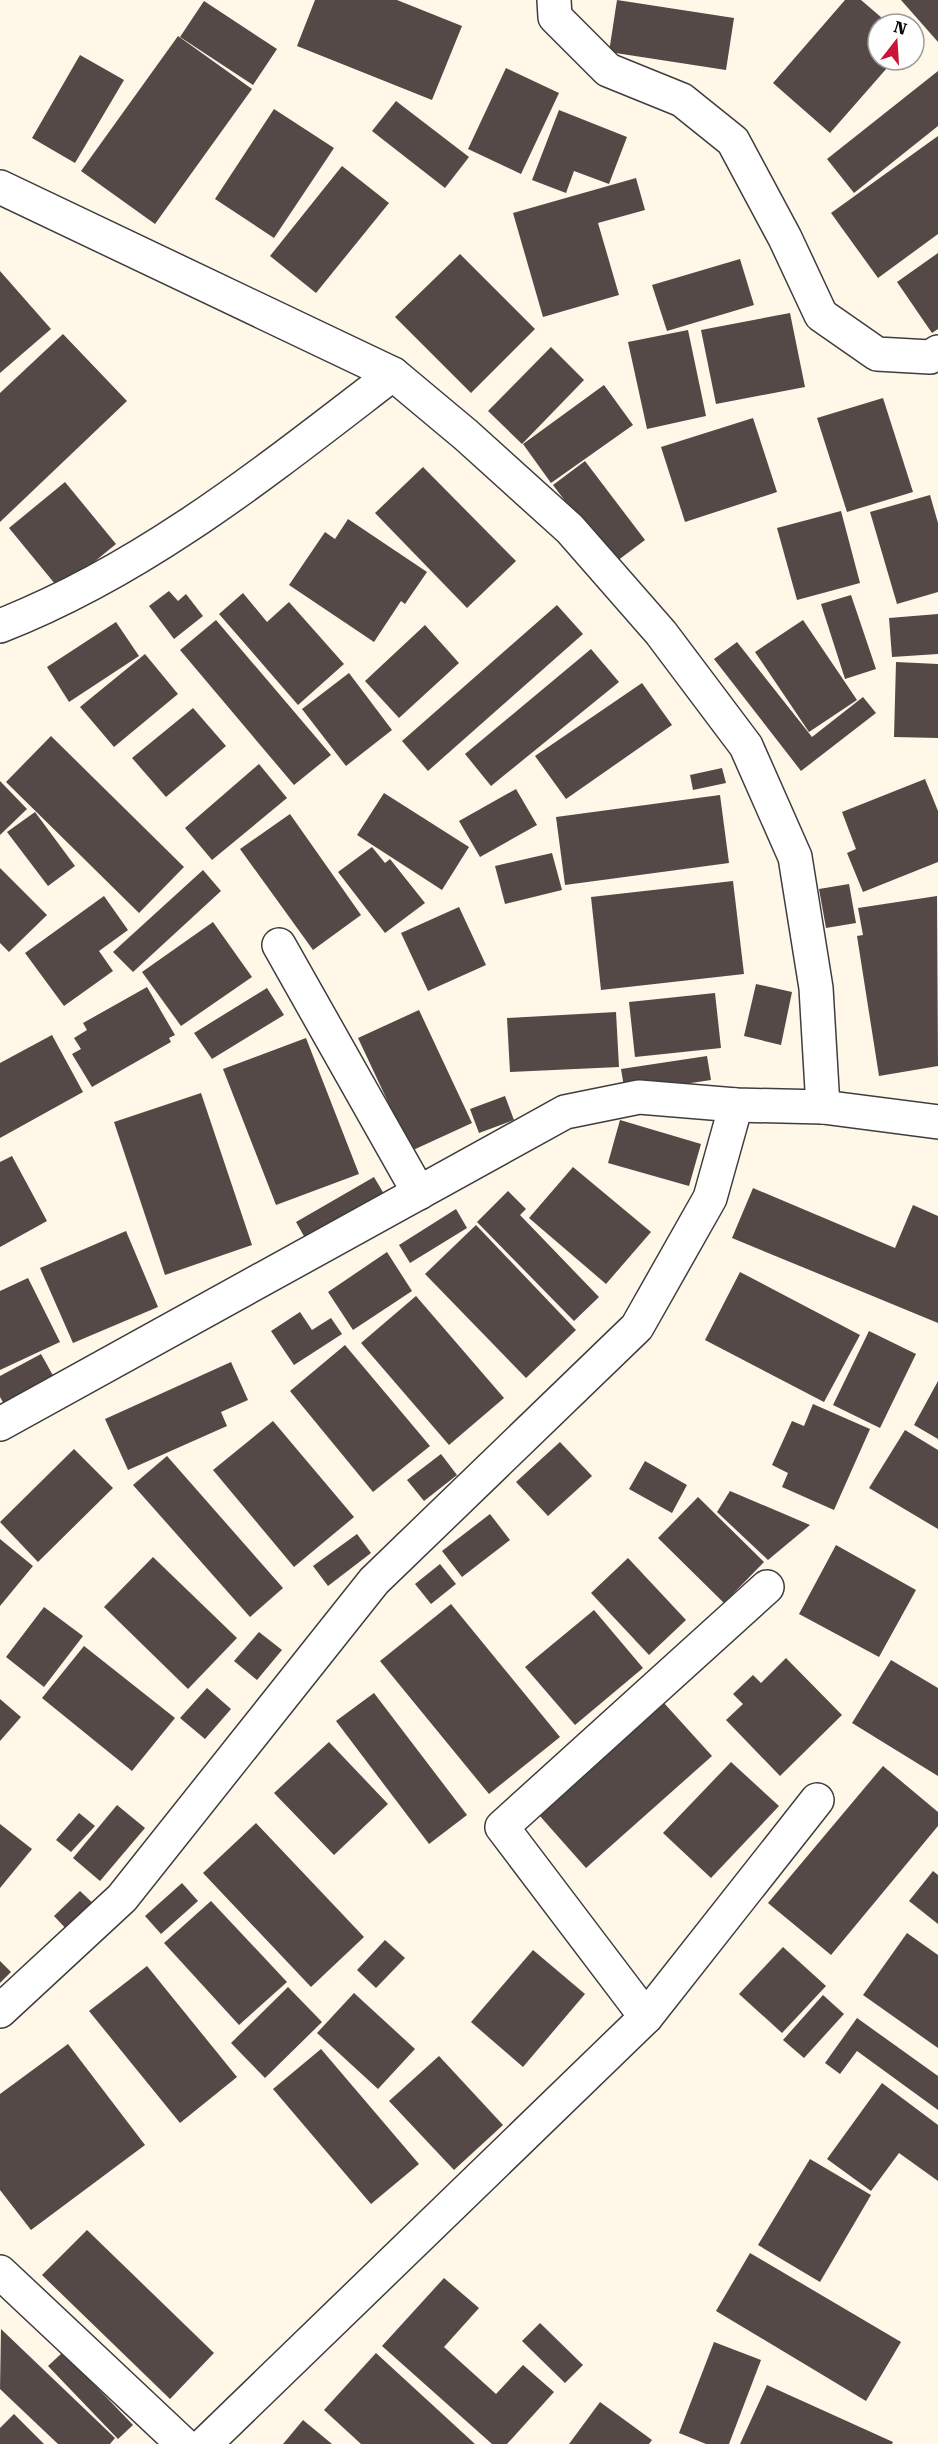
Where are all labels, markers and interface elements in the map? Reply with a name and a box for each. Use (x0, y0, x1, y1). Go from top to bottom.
north arrow (866, 12, 926, 72)
text: N (892, 17, 909, 39)

